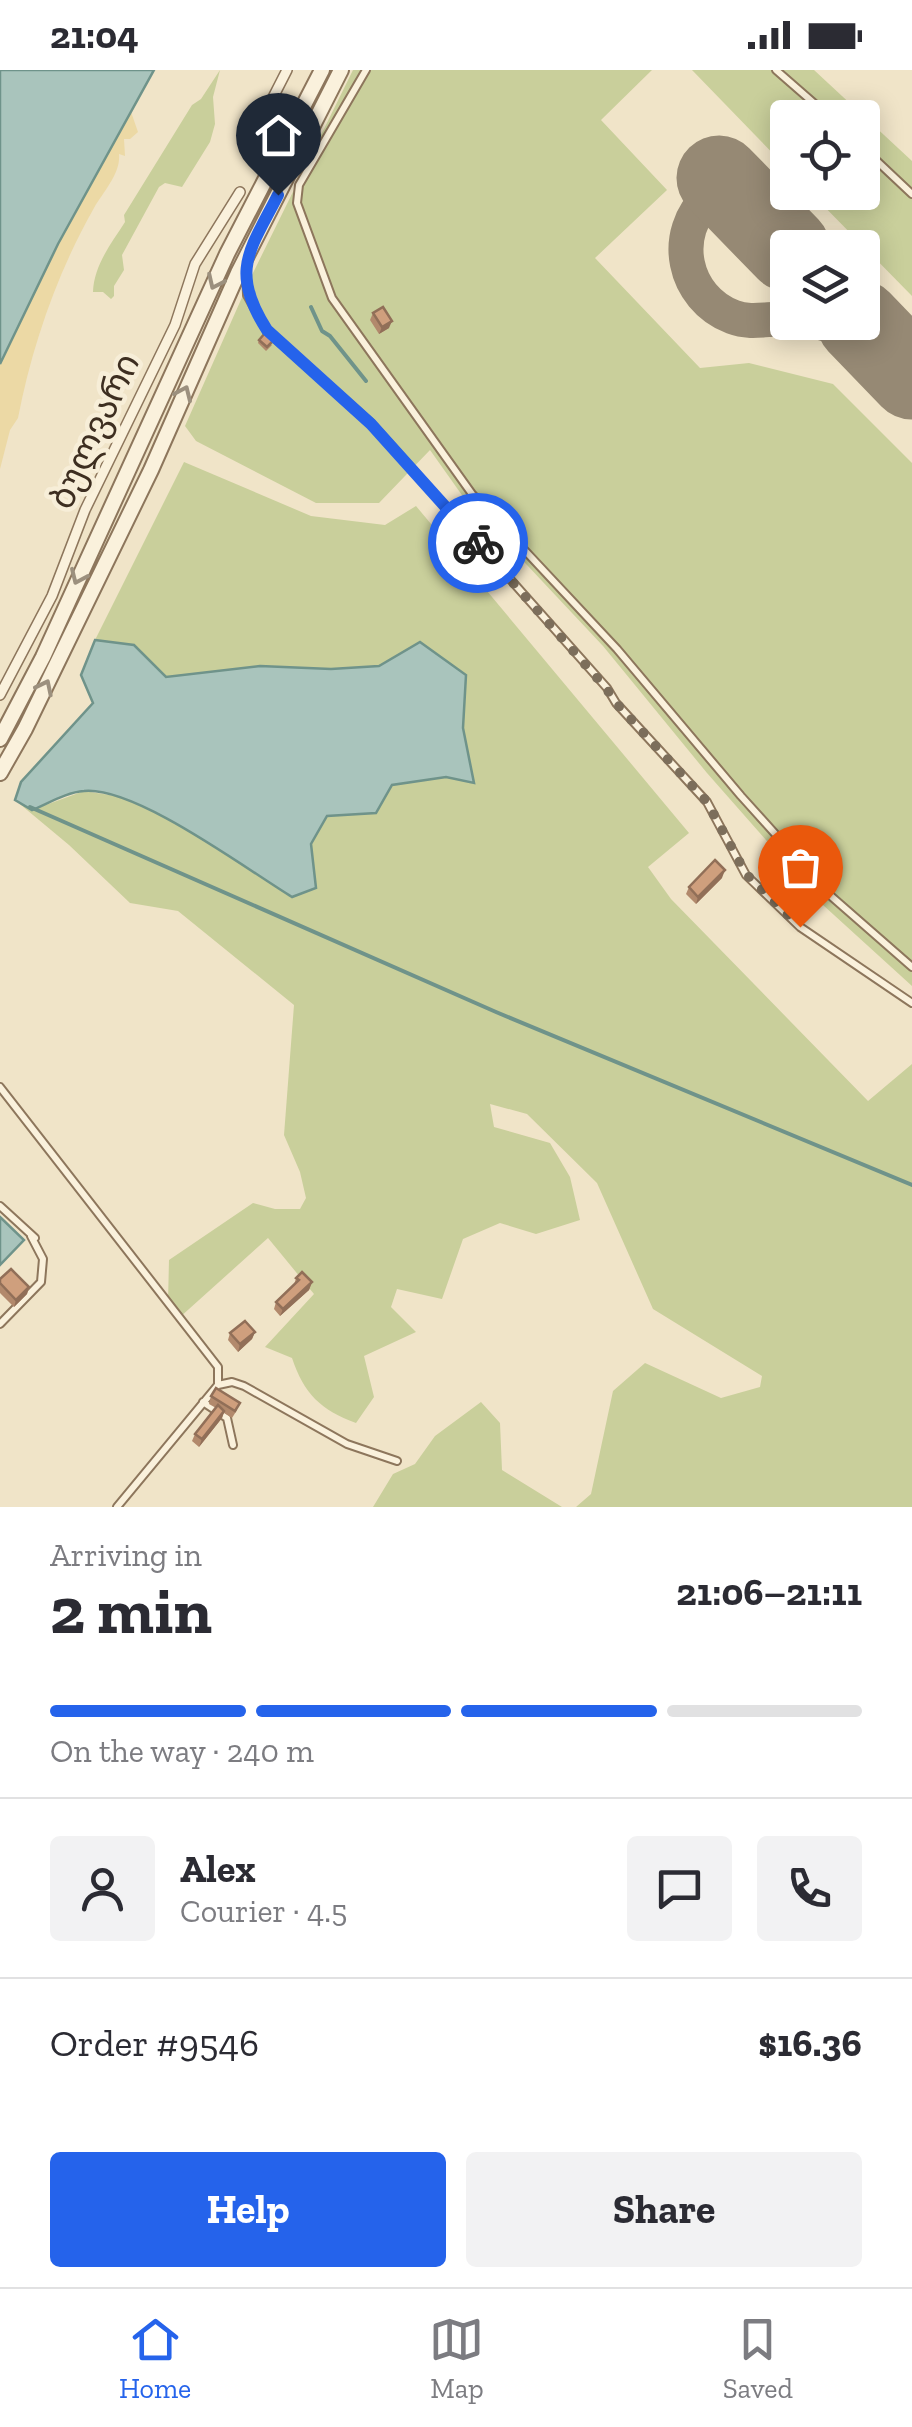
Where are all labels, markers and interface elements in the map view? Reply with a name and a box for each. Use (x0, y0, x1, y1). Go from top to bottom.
text: 21:04 (50, 12, 139, 58)
pin (236, 93, 321, 196)
map controls (770, 100, 880, 340)
button: locate (770, 100, 880, 210)
icon: home (251, 108, 306, 163)
button: layers (770, 230, 880, 340)
one-way arrow (207, 272, 227, 290)
street label: ბულვარი (40, 347, 148, 515)
one-way arrow (172, 385, 192, 403)
courier (428, 493, 528, 593)
icon: bike (451, 516, 506, 571)
one-way arrow (71, 567, 91, 585)
one-way arrow (33, 679, 53, 697)
pin (758, 825, 843, 928)
icon: bag (773, 840, 828, 895)
text: Arriving in (50, 1536, 202, 1574)
text: 21:06–21:11 (676, 1569, 862, 1615)
text: 2 min (50, 1572, 212, 1650)
text: On the way · 240 m (50, 1732, 314, 1770)
button: person (50, 1836, 155, 1941)
button: chat (627, 1836, 732, 1941)
button: phone (757, 1836, 862, 1941)
text: Alex (180, 1846, 256, 1892)
text: Courier · 4.5 (180, 1892, 347, 1930)
text: Order #9546 (50, 2020, 259, 2066)
text: $16.36 (758, 2020, 862, 2066)
button: Help (50, 2152, 446, 2267)
button: Share (466, 2152, 862, 2267)
tab: Home (119, 2312, 191, 2405)
tab: Map (429, 2312, 484, 2405)
tab: Saved (723, 2312, 793, 2405)

